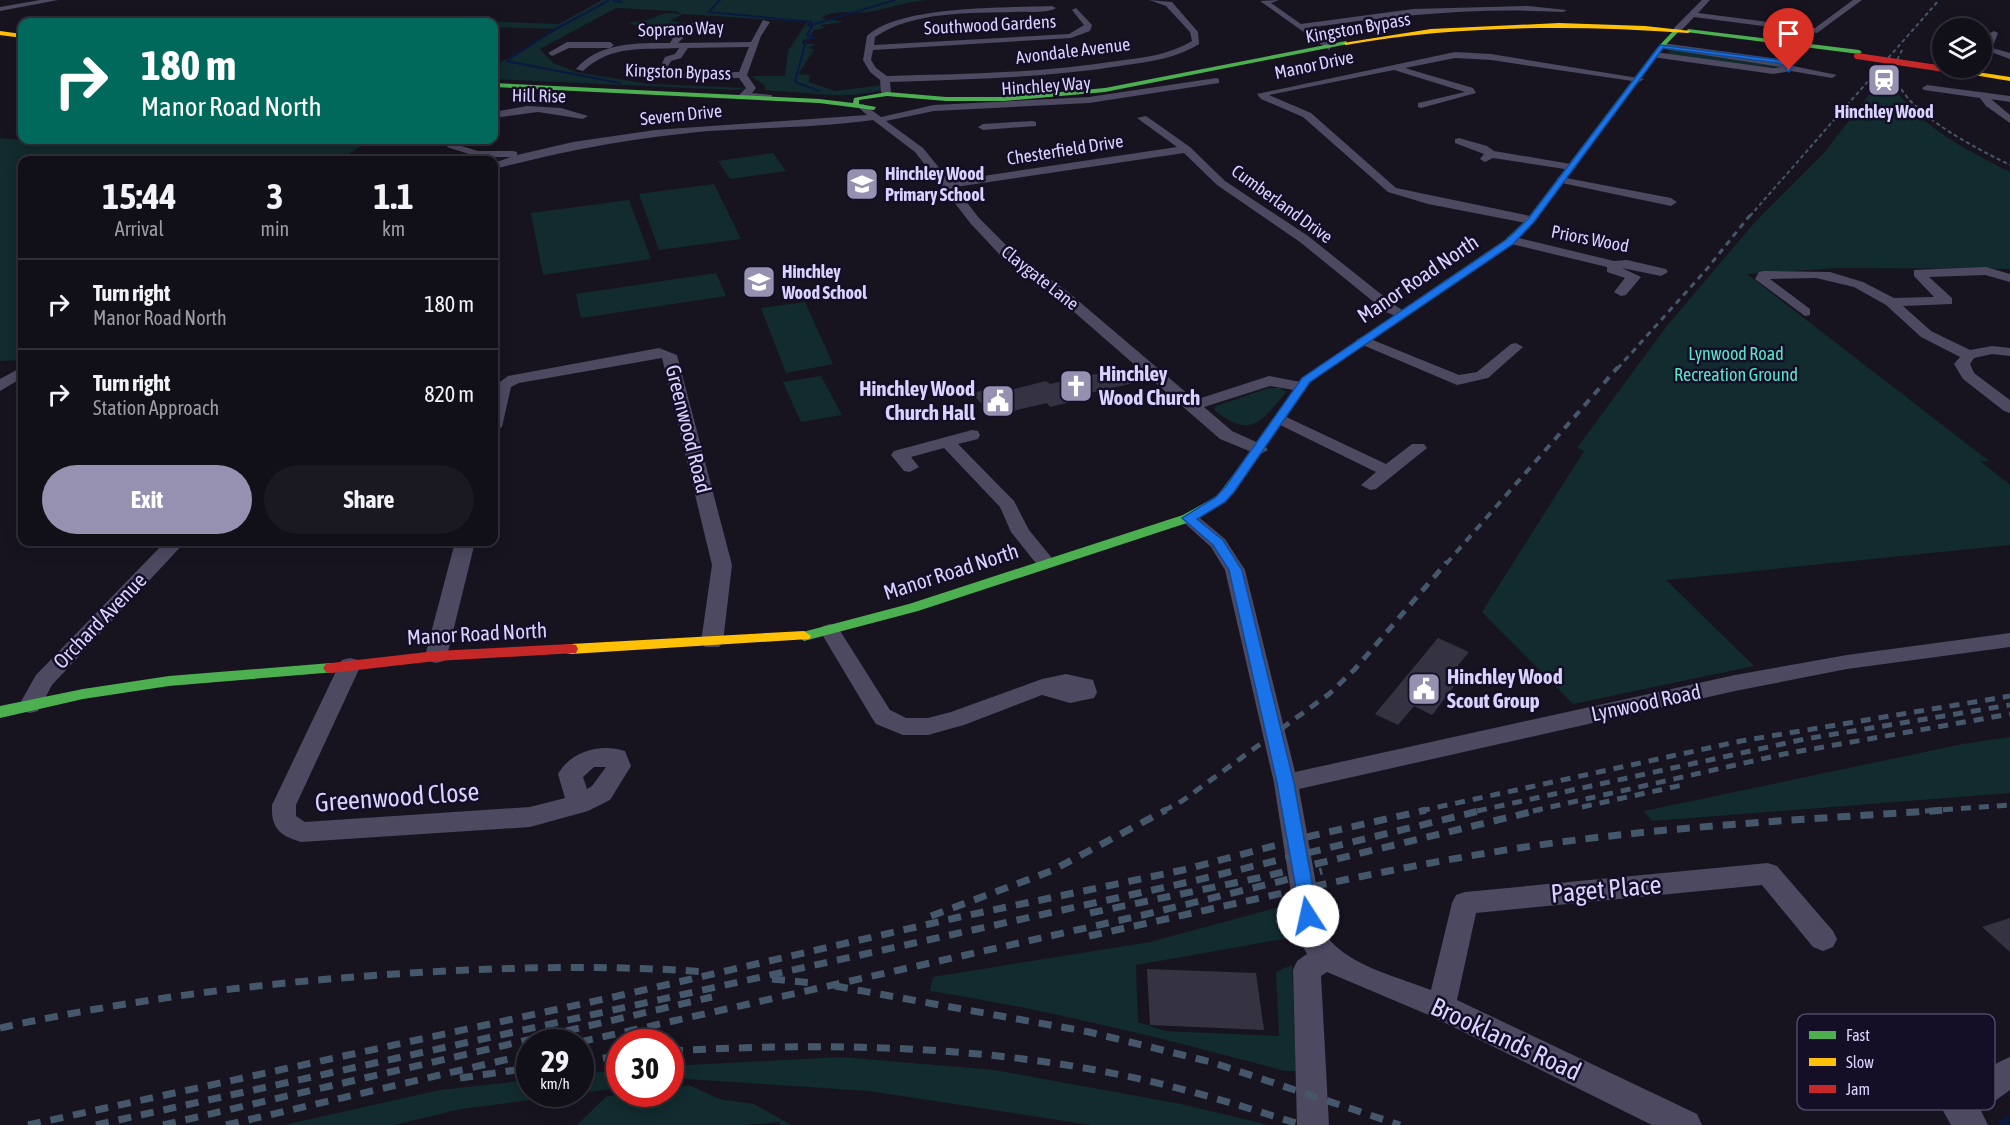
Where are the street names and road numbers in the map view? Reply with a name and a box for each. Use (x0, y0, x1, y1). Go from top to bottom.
street label: Kingston Bypass (1304, 8, 1412, 47)
street label: Southwood Gardens (923, 11, 1056, 38)
street label: Soprano Way (638, 17, 724, 40)
street label: Avondale Avenue (1014, 33, 1131, 68)
street label: Manor Drive (1272, 46, 1355, 83)
street label: Kingston Bypass (625, 59, 731, 84)
street label: Hinchley Way (1001, 72, 1091, 99)
street label: Hill Rise (512, 85, 566, 106)
street label: Severn Drive (639, 100, 723, 129)
street label: Chesterfield Drive (1005, 130, 1125, 169)
street label: Cumberland Drive (1228, 160, 1337, 247)
street label: Priors Wood (1549, 221, 1631, 256)
street label: Manor Road North (1353, 229, 1482, 327)
street label: Claygate Lane (997, 241, 1083, 314)
street label: Greenwood Road (661, 362, 717, 495)
street label: Manor Road North (880, 538, 1021, 604)
street label: Orchard Avenue (48, 568, 151, 673)
street label: Manor Road North (406, 617, 548, 649)
street label: Lynwood Road (1589, 679, 1703, 725)
street label: Greenwood Close (314, 776, 480, 818)
street label: Paget Place (1549, 869, 1663, 909)
street label: Brooklands Road (1426, 991, 1586, 1087)

